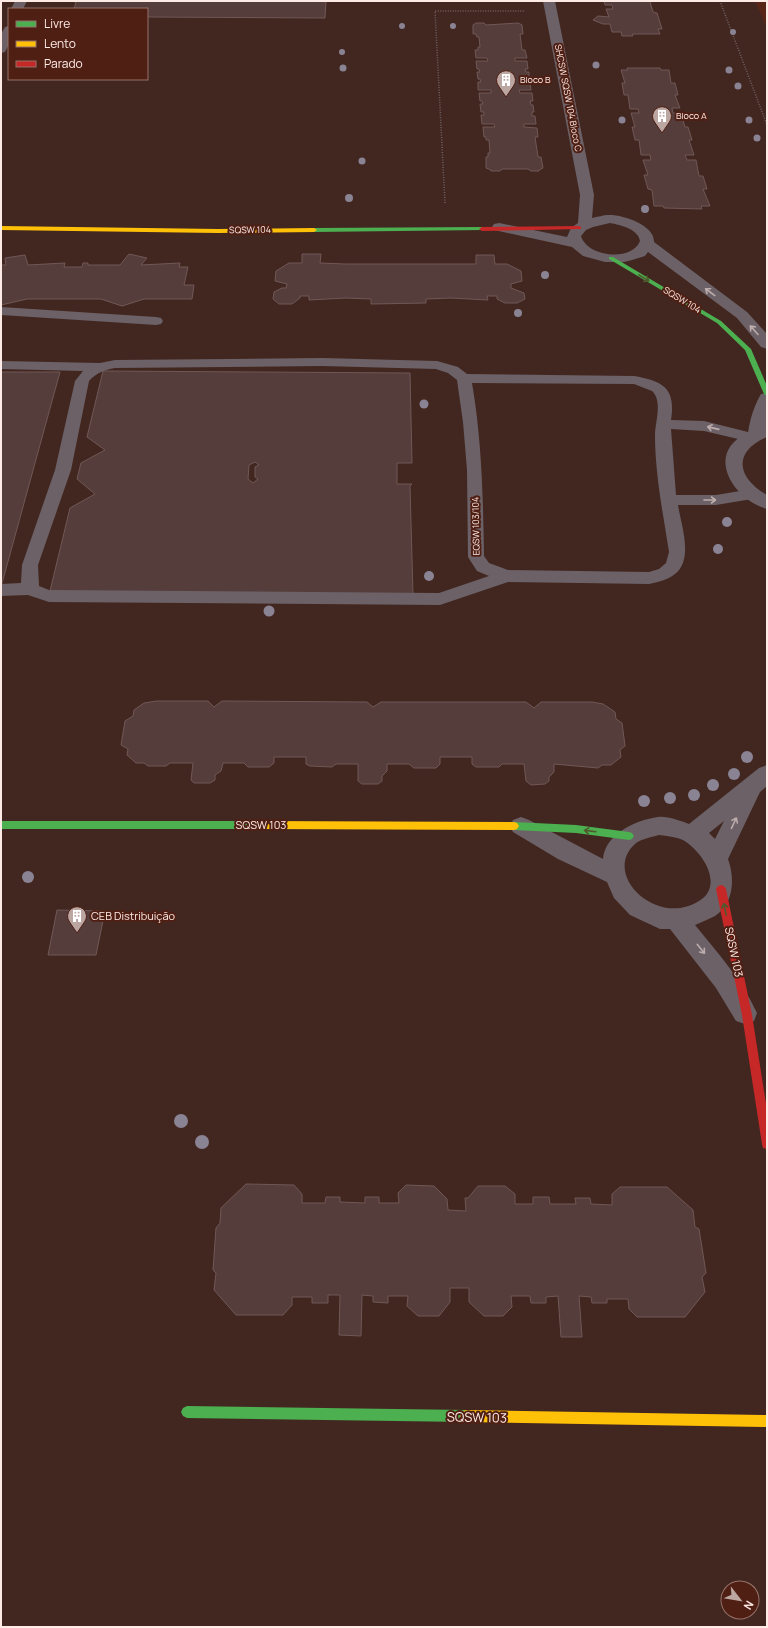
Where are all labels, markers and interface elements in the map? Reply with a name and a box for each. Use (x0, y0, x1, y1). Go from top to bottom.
legend (8, 8, 148, 80)
text: Livre (44, 15, 70, 32)
text: Lento (44, 35, 76, 52)
street label: SHCSW SQSW 104 Bloco C (552, 43, 585, 153)
text: Parado (44, 55, 83, 72)
building icon: Bloco B (495, 69, 517, 97)
place label: Bloco B (520, 73, 551, 86)
building icon: Bloco A (651, 105, 673, 133)
place label: Bloco A (676, 109, 707, 122)
street label: SQSW 104 (229, 223, 271, 236)
one-way arrow (638, 274, 649, 282)
street label: SQSW 104 (661, 283, 704, 316)
one-way arrow (705, 288, 716, 296)
one-way arrow (750, 325, 759, 335)
one-way arrow (707, 424, 720, 432)
one-way arrow (703, 496, 716, 504)
street label: EQSW 103/104 (468, 497, 483, 555)
street label: SQSW 103 (236, 817, 286, 832)
one-way arrow (731, 818, 738, 830)
one-way arrow (584, 827, 597, 835)
one-way arrow (720, 903, 728, 916)
building icon: CEB Distribuição (66, 905, 88, 933)
place label: CEB Distribuição (91, 908, 176, 923)
street label: SQSW 103 (722, 925, 747, 978)
one-way arrow (696, 944, 705, 955)
street label: SQSW 103 (447, 1407, 507, 1427)
north arrow (720, 1580, 760, 1620)
text: N (740, 1598, 757, 1613)

